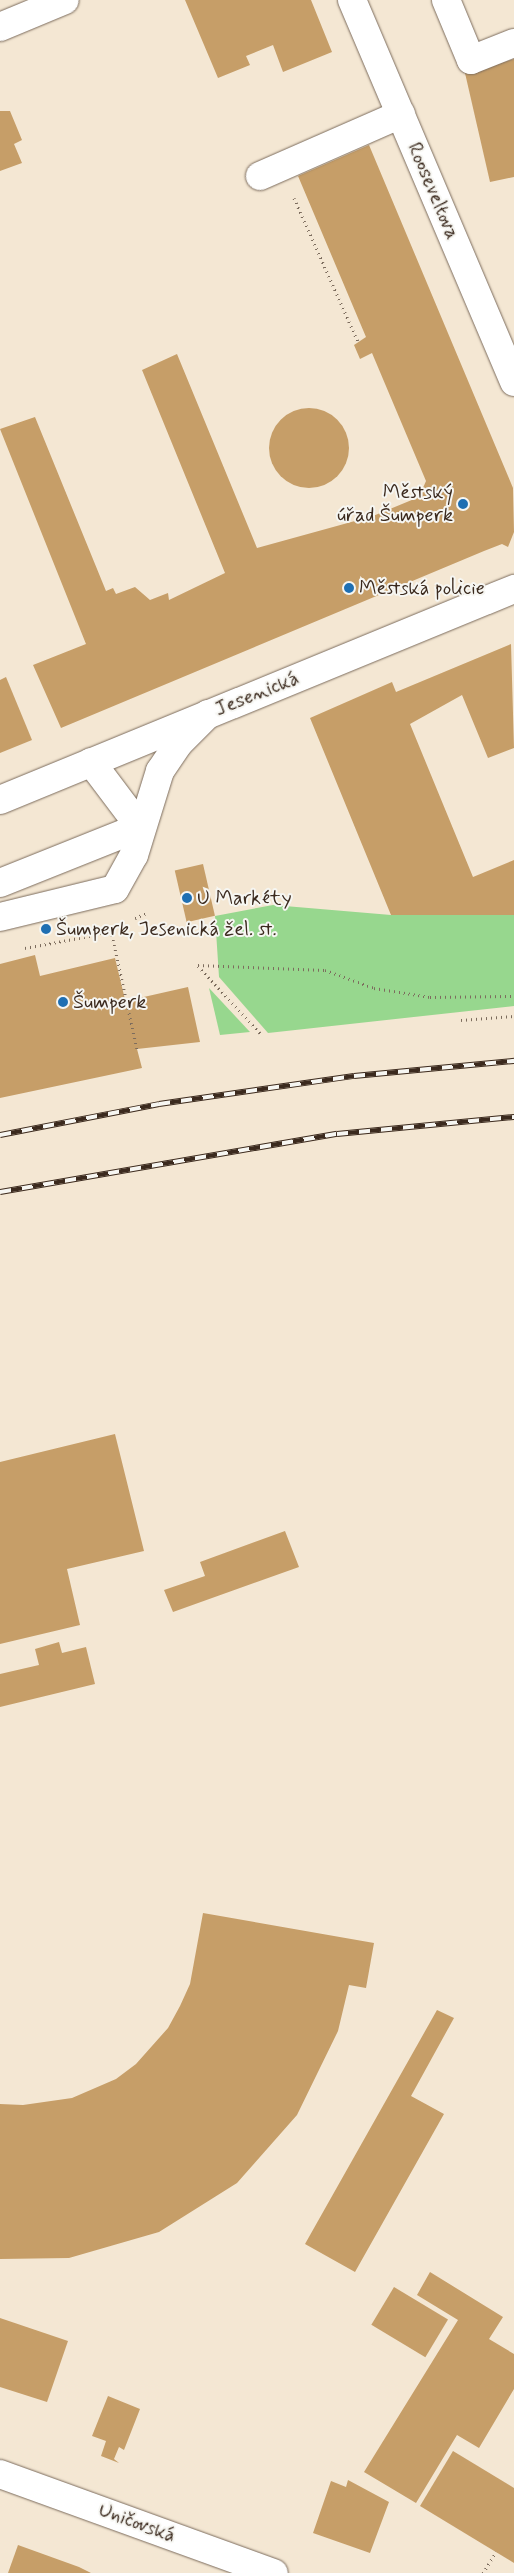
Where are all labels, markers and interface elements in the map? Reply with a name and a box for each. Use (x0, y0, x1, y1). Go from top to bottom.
street label: Rooseveltova (402, 139, 464, 243)
place label: Městský úřad Šumperk (337, 480, 453, 527)
marker: Městský úřad Šumperk (457, 498, 469, 510)
place label: Městská policie (359, 576, 485, 600)
marker: Městská policie (343, 582, 355, 594)
street label: Jesenická (211, 666, 303, 722)
place label: U Markéty (197, 886, 292, 910)
marker: U Markéty (181, 892, 193, 904)
place label: Šumperk, Jesenická žel. st. (56, 917, 285, 941)
marker: Šumperk, Jesenická žel. st. (40, 923, 52, 935)
place label: Šumperk (73, 990, 146, 1014)
marker: Šumperk (57, 996, 69, 1008)
street label: Uničovská (95, 2498, 179, 2548)

